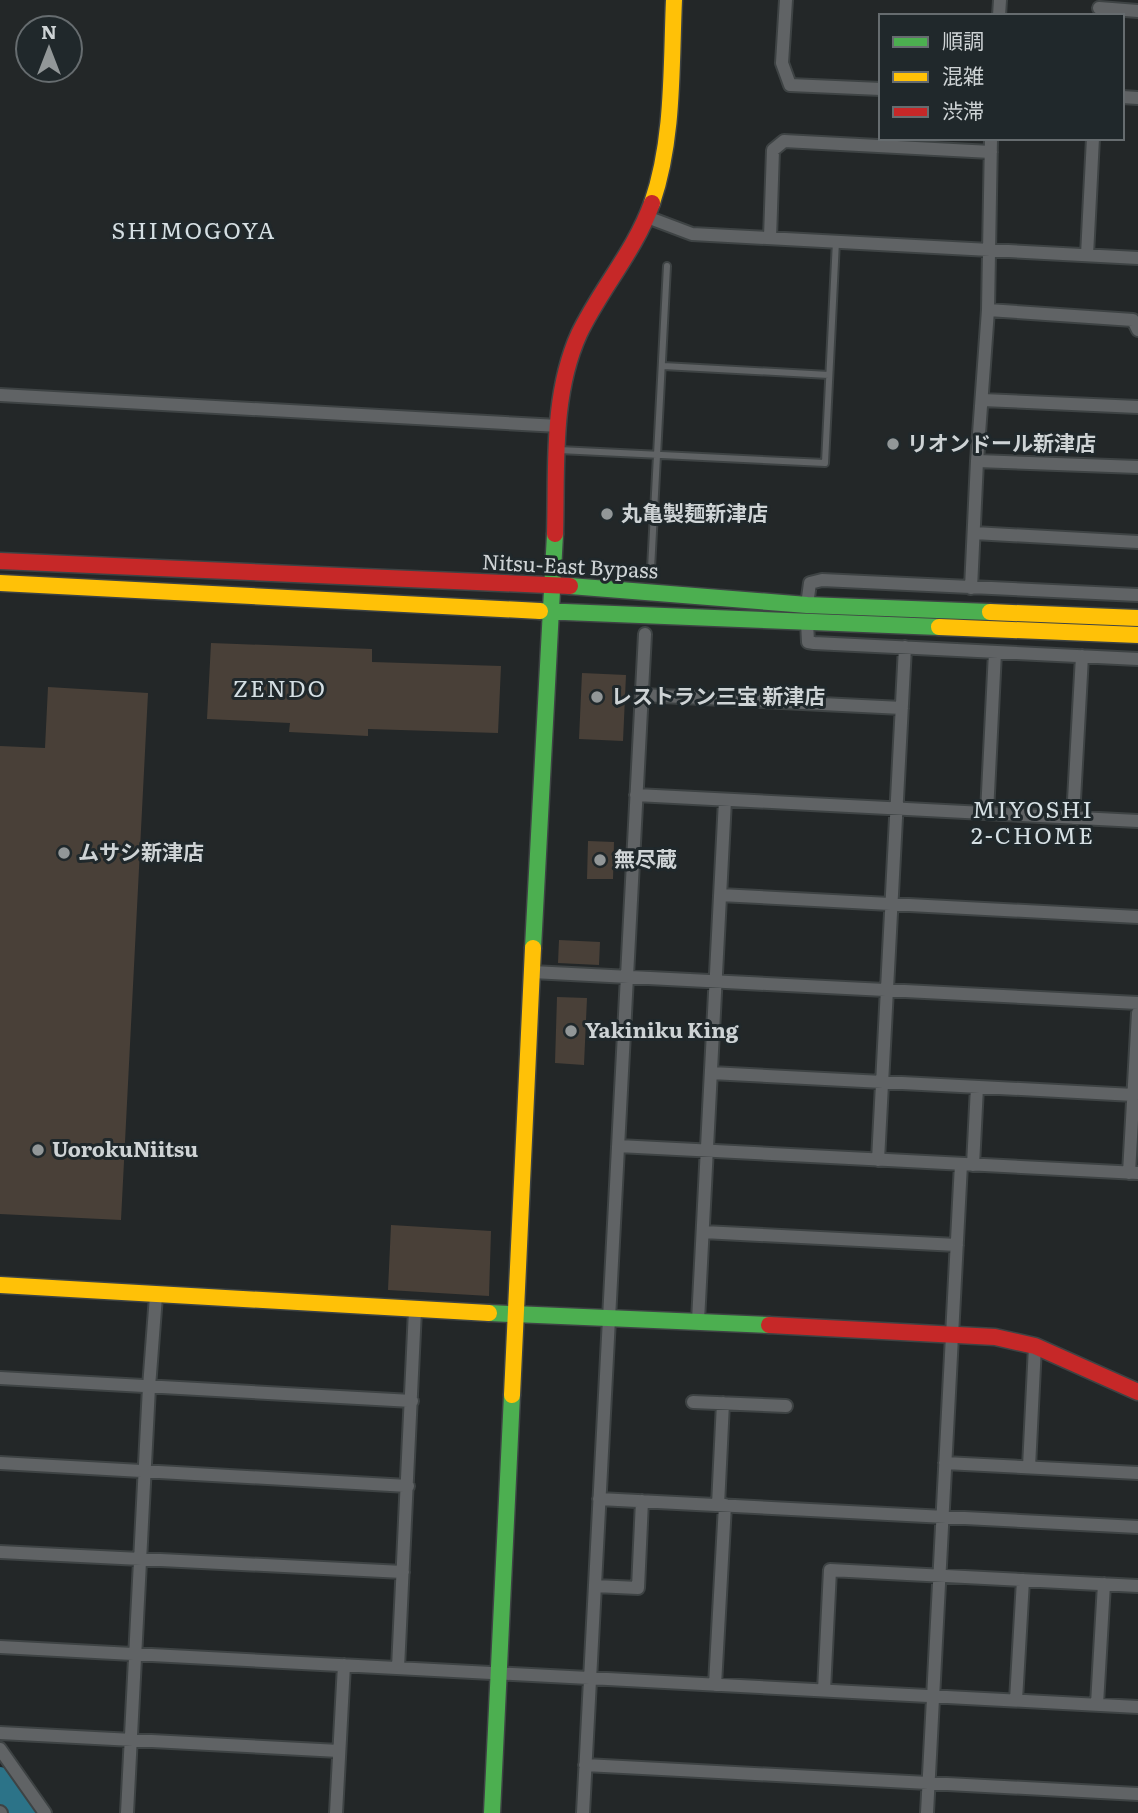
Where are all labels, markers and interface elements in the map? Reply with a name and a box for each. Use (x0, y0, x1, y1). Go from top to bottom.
north arrow (14, 14, 84, 84)
legend (879, 14, 1124, 140)
text: N (41, 17, 57, 45)
text: 順調 (942, 24, 984, 55)
text: 混雑 (942, 59, 984, 90)
text: 渋滞 (942, 94, 984, 125)
district label: SHIMOGOYA (112, 212, 277, 246)
place label: リオンドール新津店 (907, 426, 1096, 457)
marker: リオンドール新津店 (885, 436, 901, 452)
place label: 丸亀製麺新津店 (621, 496, 768, 527)
marker: 丸亀製麺新津店 (599, 506, 615, 522)
street label: Nitsu-East Bypass (481, 544, 659, 585)
district label: ZENDO (233, 670, 327, 704)
place label: レストラン三宝 新津店 (611, 679, 825, 710)
marker: レストラン三宝 新津店 (589, 689, 605, 705)
district label: MIYOSHI 2-CHOME (971, 791, 1095, 851)
place label: ムサシ新津店 (78, 835, 204, 866)
place label: 無尽蔵 (614, 842, 677, 873)
marker: ムサシ新津店 (56, 845, 72, 861)
marker: 無尽蔵 (592, 852, 608, 868)
place label: Yakiniku King (585, 1013, 739, 1044)
marker: Yakiniku King (563, 1023, 579, 1039)
place label: UorokuNiitsu (52, 1132, 198, 1163)
marker: UorokuNiitsu (30, 1142, 46, 1158)

